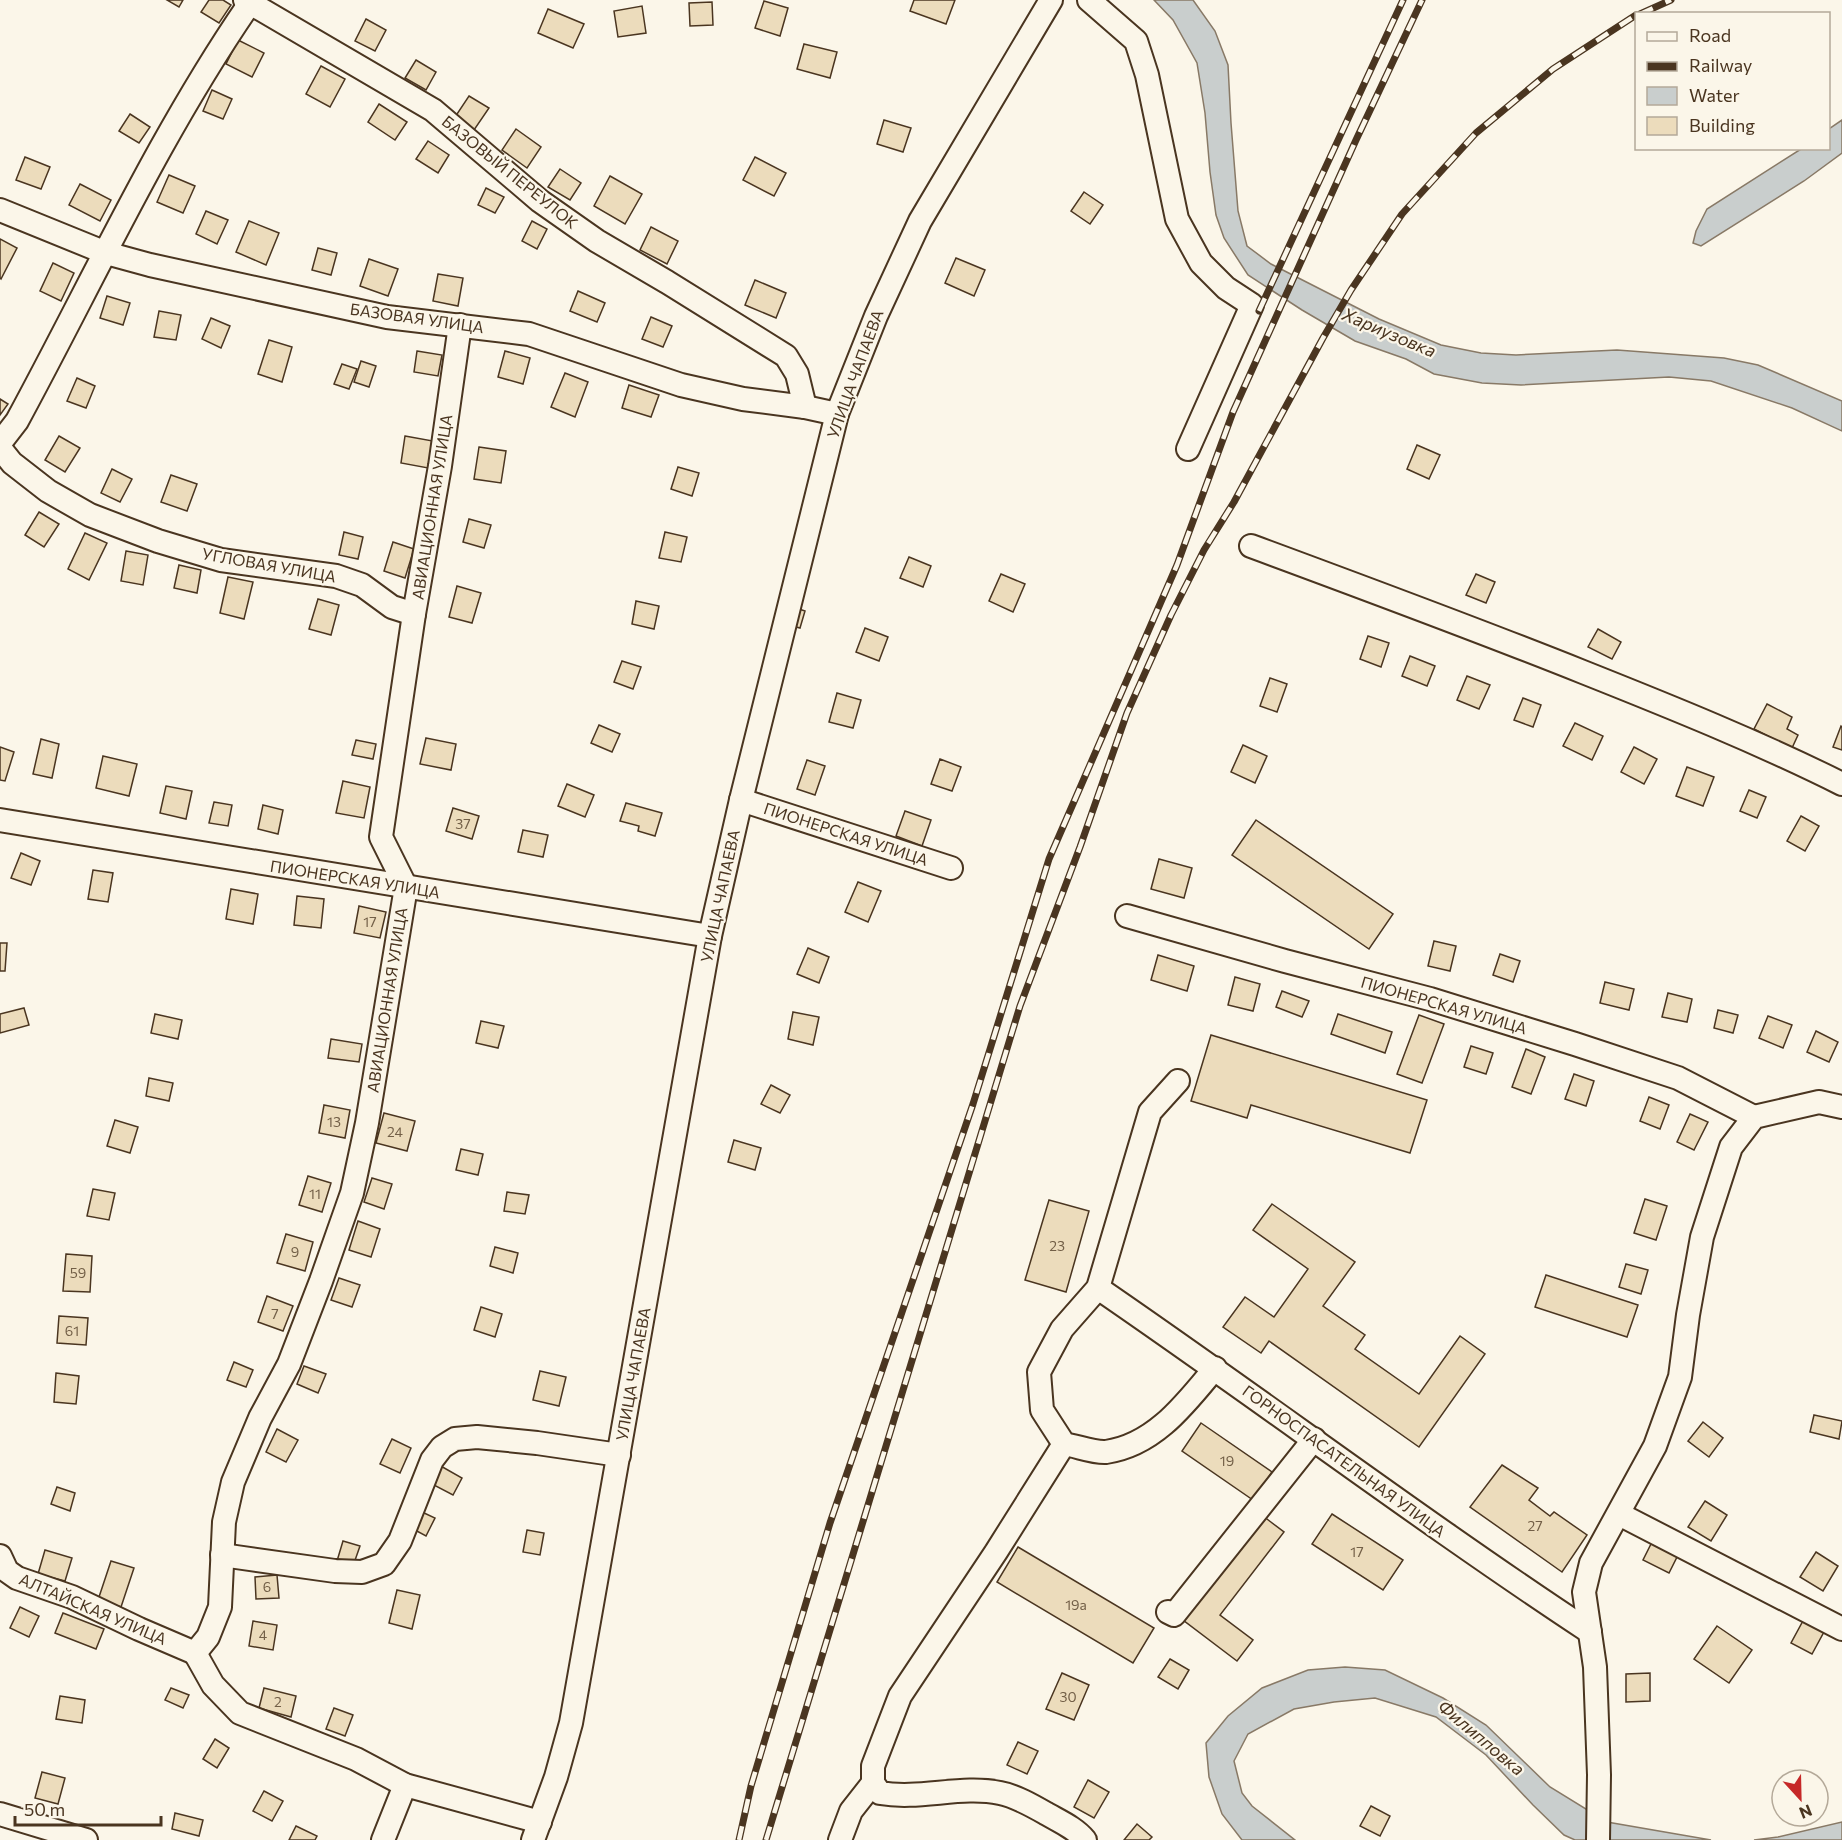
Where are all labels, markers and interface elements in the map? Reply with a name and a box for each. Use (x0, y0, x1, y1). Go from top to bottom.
legend (1635, 12, 1830, 150)
text: Road (1689, 24, 1731, 46)
text: Railway (1689, 54, 1752, 76)
text: Water (1689, 84, 1740, 106)
street label: БАЗОВЫЙ ПЕРЕУЛОК (439, 111, 582, 232)
text: Building (1689, 114, 1755, 136)
street label: БАЗОВАЯ УЛИЦА (349, 299, 485, 336)
water label: Хариузовка (1338, 302, 1440, 362)
street label: УЛИЦА ЧАПАЕВА (822, 307, 887, 441)
street label: АВИАЦИОННАЯ УЛИЦА (407, 413, 456, 601)
street label: УГЛОВАЯ УЛИЦА (201, 543, 338, 586)
street label: ПИОНЕРСКАЯ УЛИЦА (762, 798, 931, 869)
house number: 37 (455, 815, 471, 832)
street label: УЛИЦА ЧАПАЕВА (696, 828, 743, 964)
street label: ПИОНЕРСКАЯ УЛИЦА (269, 856, 441, 901)
street label: АВИАЦИОННАЯ УЛИЦА (362, 906, 411, 1094)
house number: 17 (363, 913, 377, 930)
street label: ПИОНЕРСКАЯ УЛИЦА (1359, 972, 1529, 1037)
house number: 13 (327, 1113, 341, 1130)
house number: 24 (387, 1123, 404, 1140)
house number: 11 (309, 1185, 321, 1202)
house number: 23 (1049, 1237, 1065, 1254)
house number: 9 (291, 1243, 299, 1260)
house number: 59 (70, 1264, 86, 1281)
house number: 7 (271, 1305, 279, 1322)
street label: УЛИЦА ЧАПАЕВА (611, 1306, 654, 1442)
house number: 61 (65, 1322, 79, 1339)
street label: ГОРНОСПАСАТЕЛЬНАЯ УЛИЦА (1239, 1381, 1449, 1541)
house number: 19 (1220, 1452, 1234, 1469)
house number: 27 (1527, 1517, 1543, 1534)
house number: 17 (1350, 1543, 1364, 1560)
street label: АЛТАЙСКАЯ УЛИЦА (17, 1569, 170, 1648)
house number: 6 (263, 1578, 271, 1595)
house number: 19а (1065, 1596, 1087, 1613)
house number: 4 (259, 1626, 268, 1643)
house number: 30 (1059, 1688, 1077, 1705)
house number: 2 (274, 1693, 282, 1710)
water label: Филипповка (1434, 1695, 1529, 1780)
north arrow (1770, 1768, 1830, 1828)
scale bar (15, 1789, 160, 1827)
text: 50 m (24, 1798, 65, 1820)
text: N (1797, 1801, 1815, 1823)

